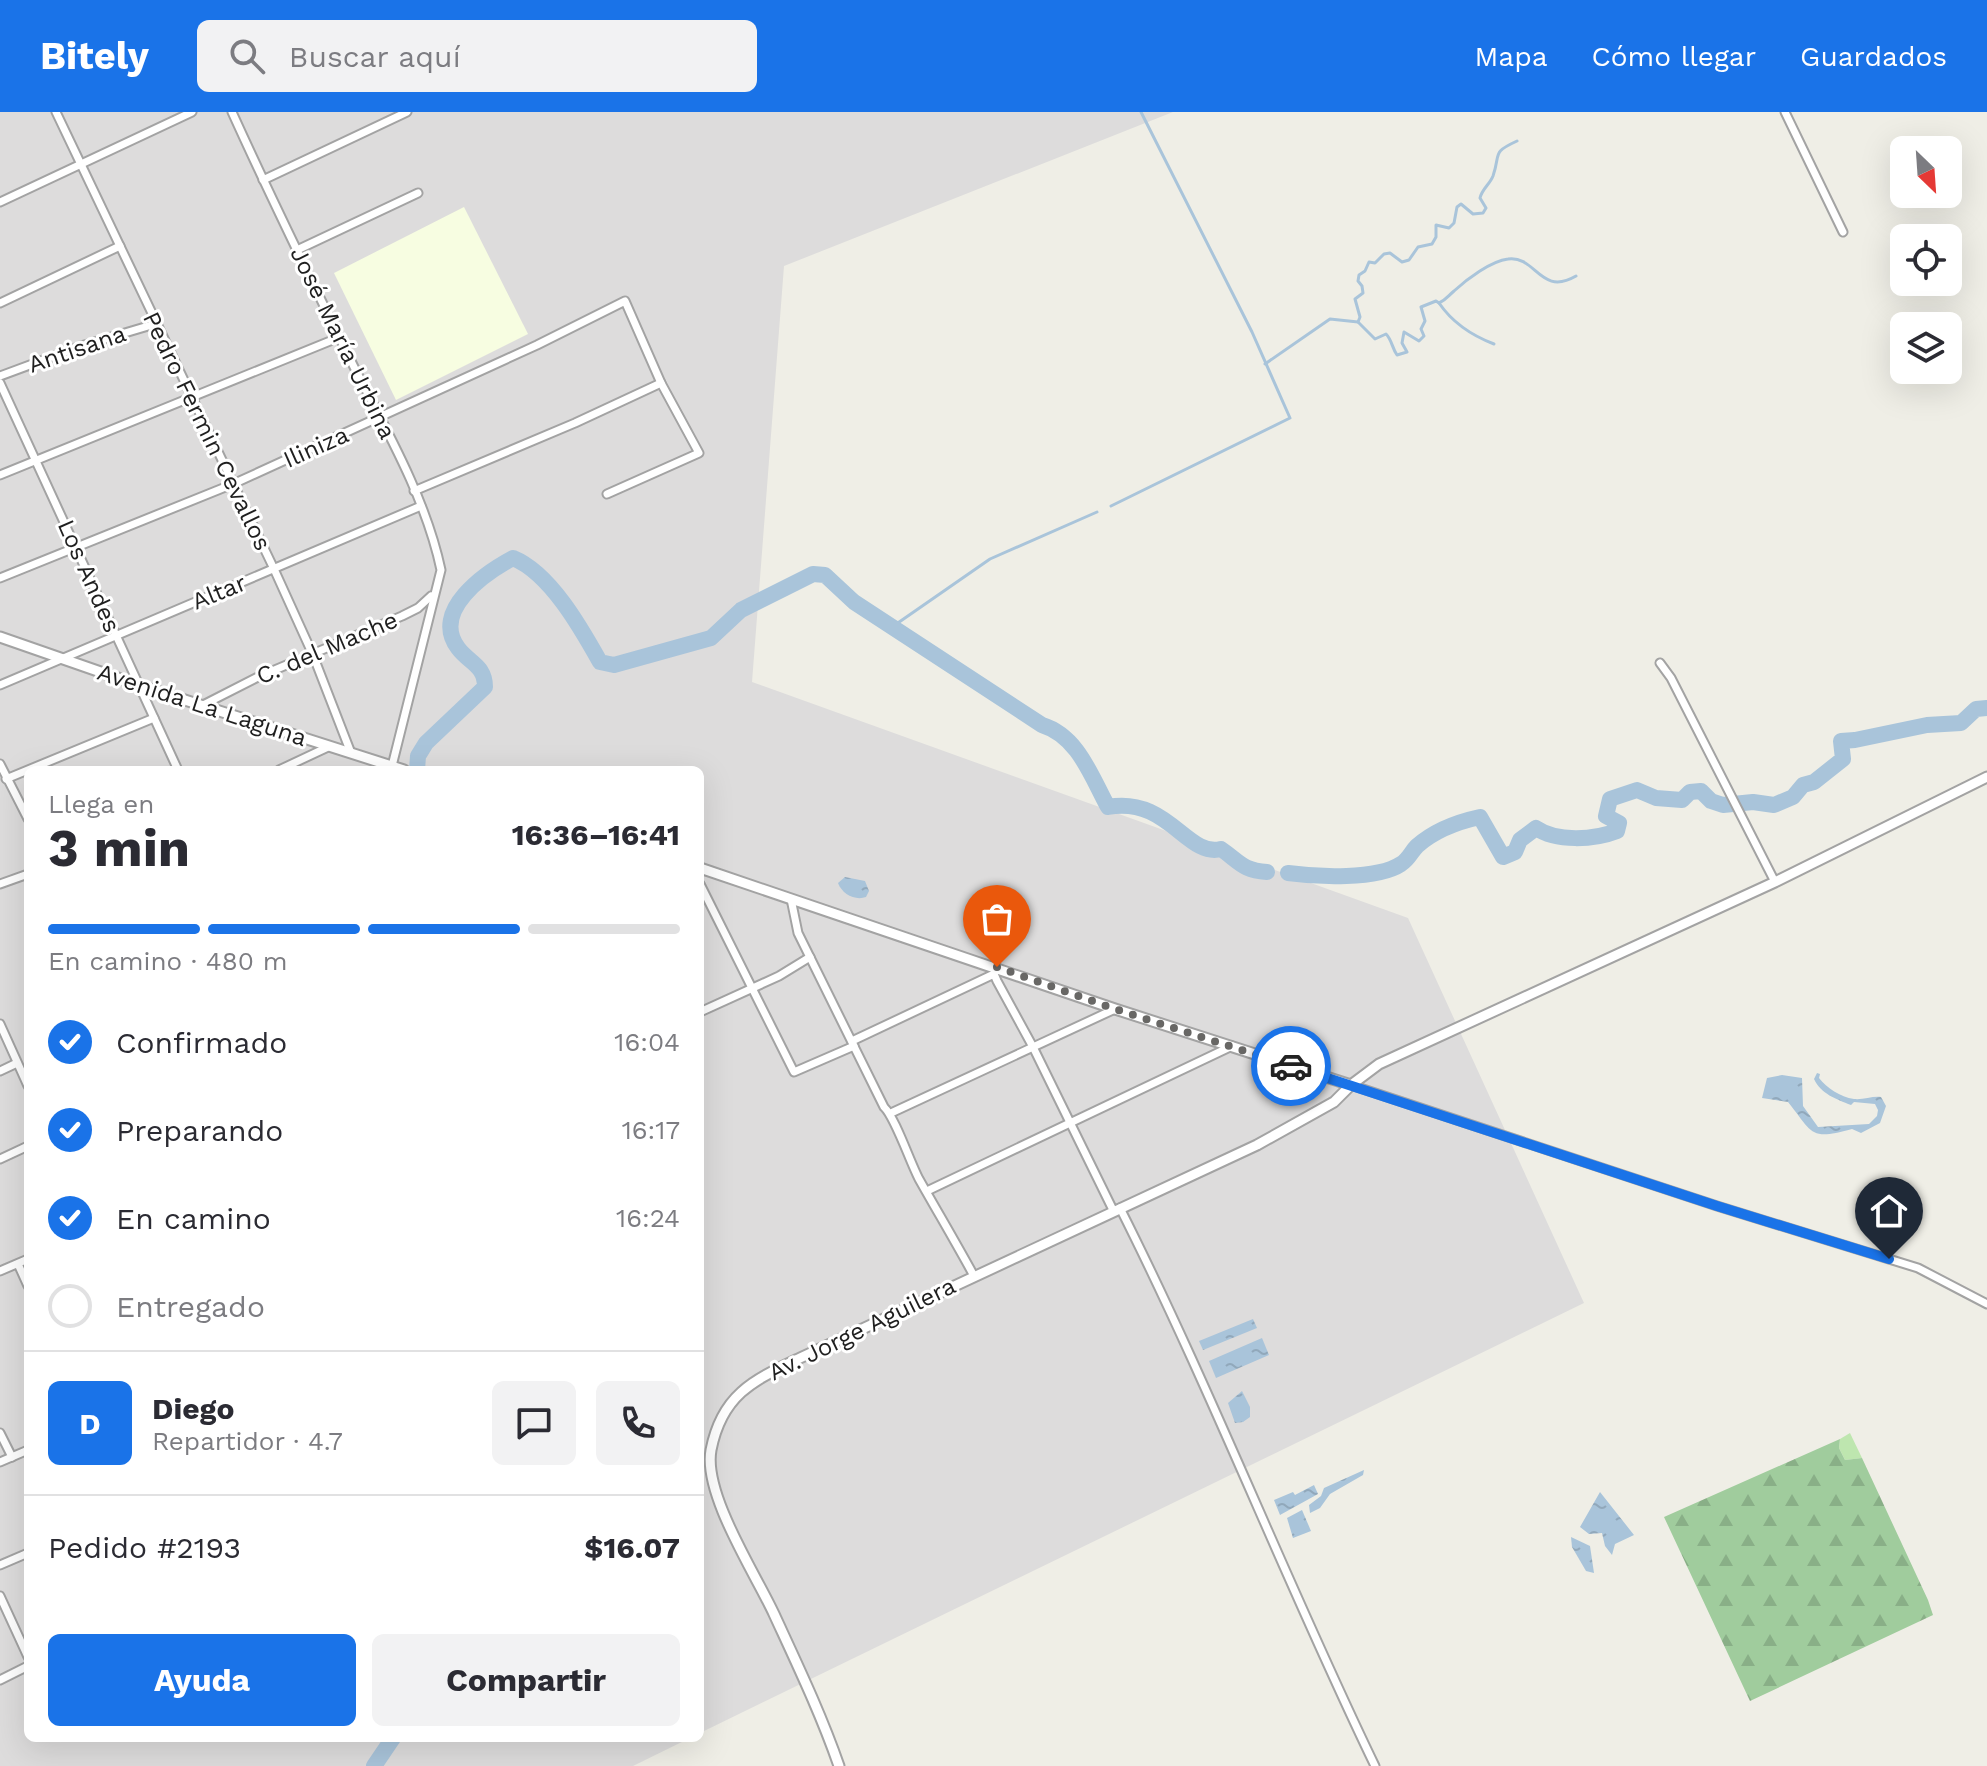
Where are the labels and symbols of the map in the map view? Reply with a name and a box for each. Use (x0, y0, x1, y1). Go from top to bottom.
north arrow (1890, 136, 1962, 208)
street label: José María Urbina (284, 242, 402, 444)
street label: Pedro Fermin Cevallos (137, 307, 277, 555)
street label: Antisana (24, 319, 130, 379)
street label: Iliniza (279, 420, 353, 474)
street label: Los Andes (52, 515, 126, 637)
street label: Altar (188, 568, 250, 615)
street label: C. del Mache (252, 606, 402, 690)
street label: Avenida La Laguna (94, 658, 310, 752)
pin (963, 885, 1031, 967)
courier (1251, 1026, 1331, 1106)
pin (1855, 1177, 1923, 1259)
street label: Av. Jorge Aguilera (764, 1272, 960, 1386)

